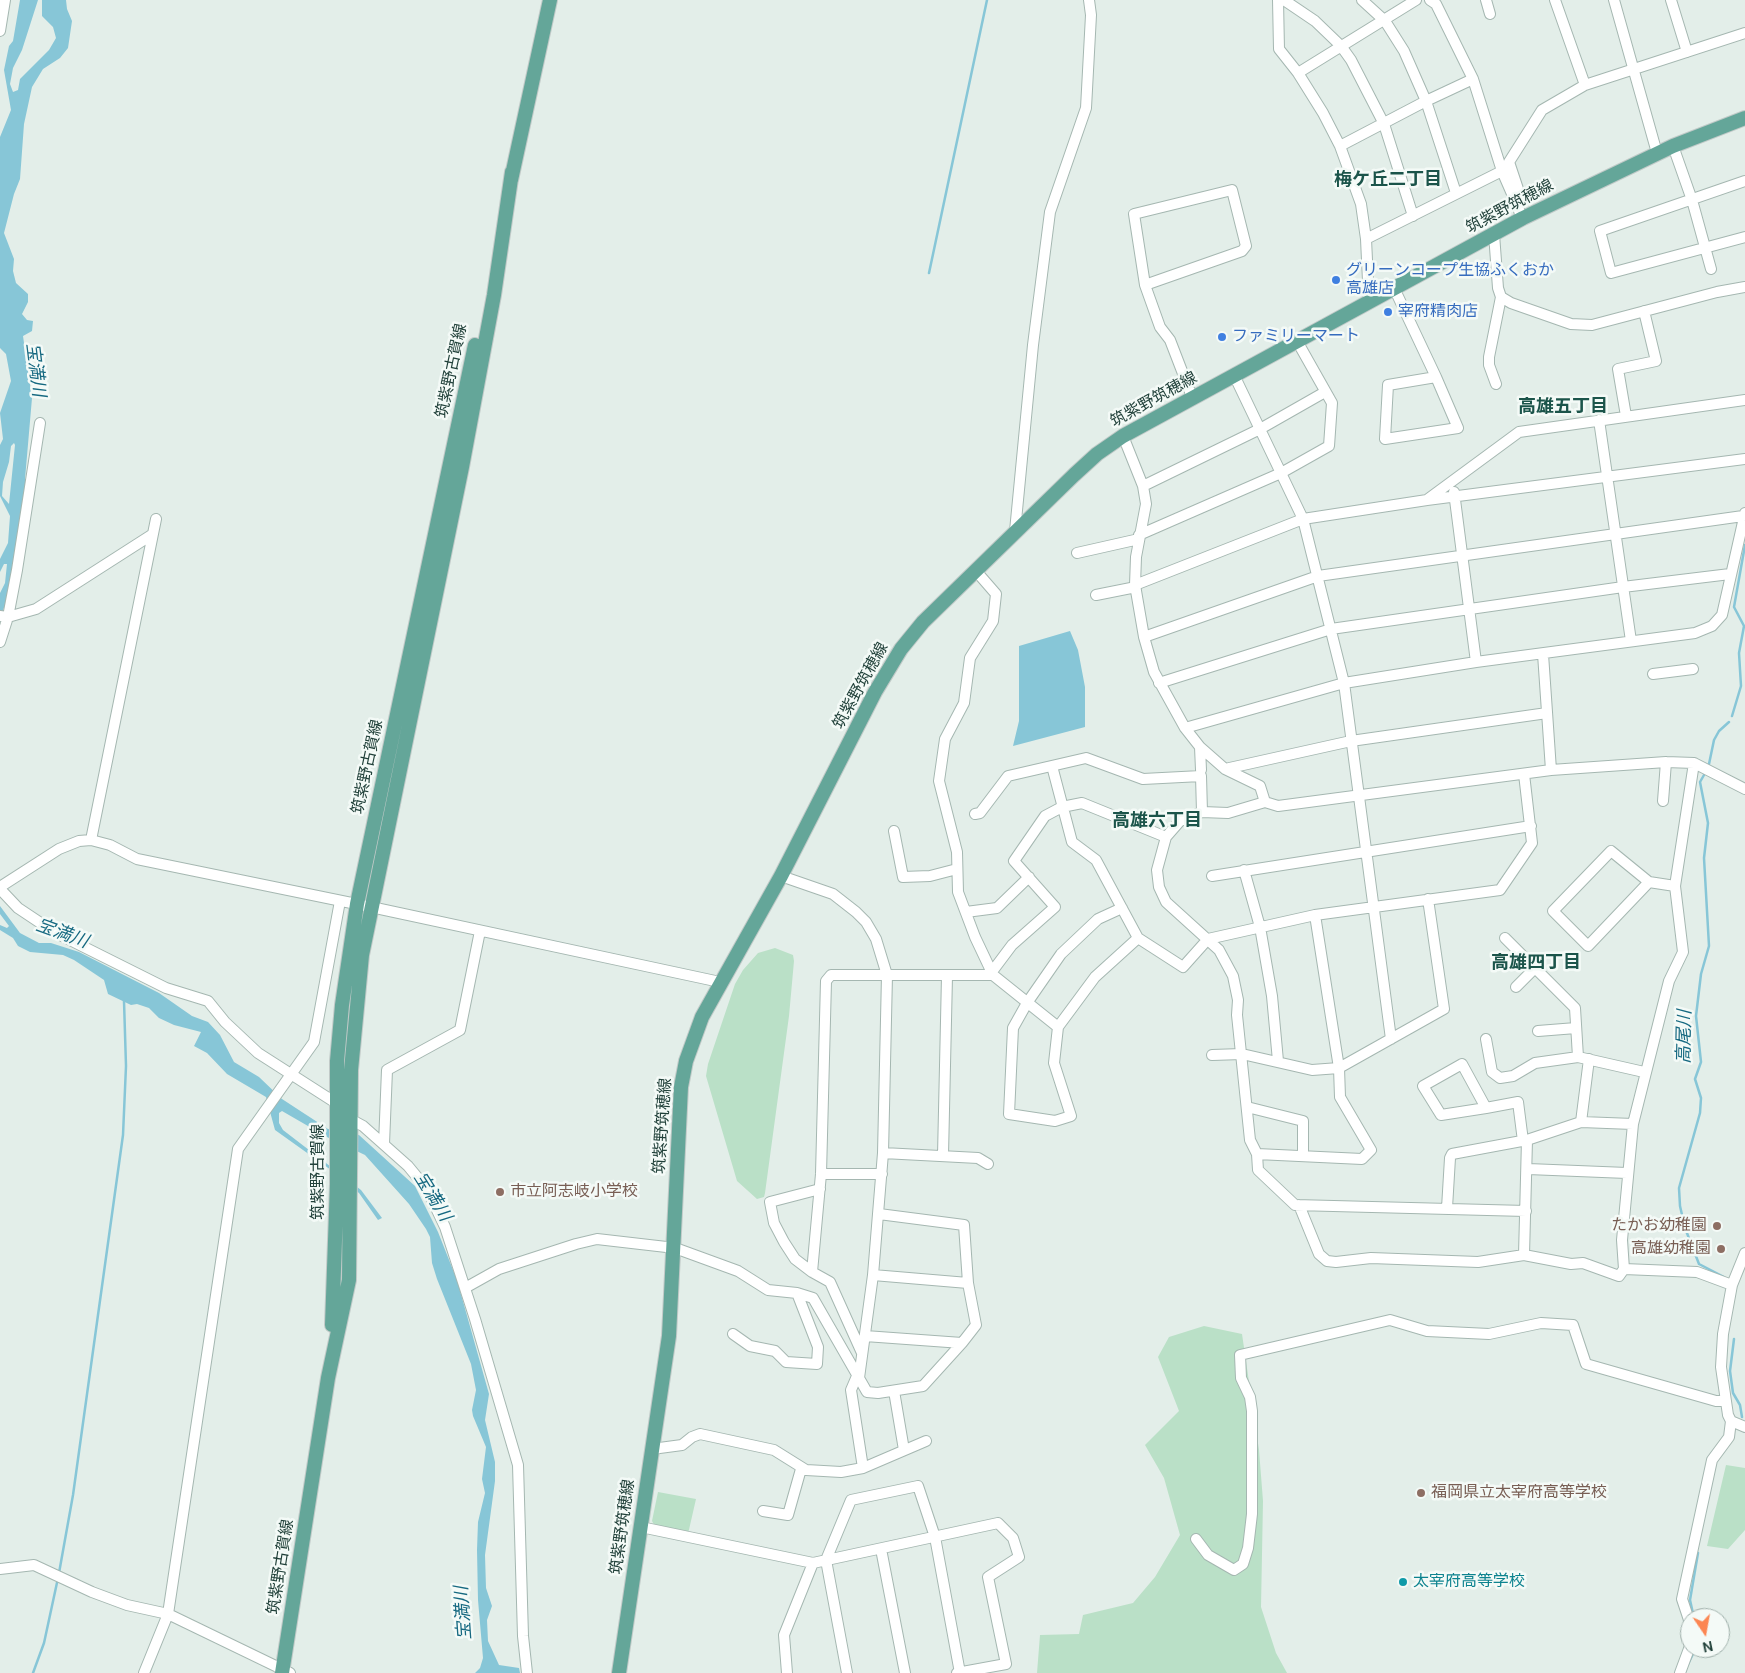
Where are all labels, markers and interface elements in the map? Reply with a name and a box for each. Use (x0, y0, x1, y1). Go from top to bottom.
district label: 梅ケ丘二丁目 (1334, 169, 1442, 191)
street label: 筑紫野筑穂線 (1463, 176, 1557, 238)
place label: グリーンコープ生協ふくおか 高雄店 (1346, 261, 1554, 299)
marker: グリーンコープ生協ふくおか 高雄店 (1330, 274, 1342, 286)
place label: 宰府精肉店 (1398, 302, 1478, 322)
marker: 宰府精肉店 (1382, 306, 1394, 318)
street label: 筑紫野古賀線 (433, 322, 471, 420)
place label: ファミリーマート (1232, 327, 1360, 347)
marker: ファミリーマート (1216, 331, 1228, 343)
water label: 宝満川 (21, 342, 49, 398)
street label: 筑紫野筑穂線 (1107, 368, 1201, 432)
district label: 高雄五丁目 (1518, 396, 1608, 418)
street label: 筑紫野筑穂線 (829, 639, 893, 733)
street label: 筑紫野古賀線 (349, 718, 387, 816)
district label: 高雄六丁目 (1112, 810, 1202, 832)
water label: 宝満川 (33, 915, 91, 953)
district label: 高雄四丁目 (1491, 952, 1581, 974)
water label: 高尾川 (1674, 1010, 1696, 1064)
street label: 筑紫野筑穂線 (650, 1077, 676, 1175)
street label: 筑紫野古賀線 (309, 1124, 329, 1220)
water label: 宝満川 (409, 1168, 455, 1226)
place label: 市立阿志岐小学校 (510, 1182, 638, 1202)
marker: 市立阿志岐小学校 (494, 1186, 506, 1198)
place label: たかお幼稚園 (1611, 1216, 1707, 1236)
marker: たかお幼稚園 (1711, 1220, 1723, 1232)
place label: 高雄幼稚園 (1631, 1239, 1711, 1259)
marker: 高雄幼稚園 (1715, 1243, 1727, 1255)
street label: 筑紫野筑穂線 (607, 1478, 639, 1576)
place label: 福岡県立太宰府高等学校 (1431, 1483, 1607, 1503)
marker: 福岡県立太宰府高等学校 (1415, 1487, 1427, 1499)
street label: 筑紫野古賀線 (264, 1518, 298, 1616)
place label: 太宰府高等学校 (1413, 1572, 1525, 1592)
marker: 太宰府高等学校 (1397, 1576, 1409, 1588)
water label: 宝満川 (451, 1585, 477, 1641)
north arrow (1680, 1608, 1730, 1658)
text: N (1701, 1637, 1715, 1657)

